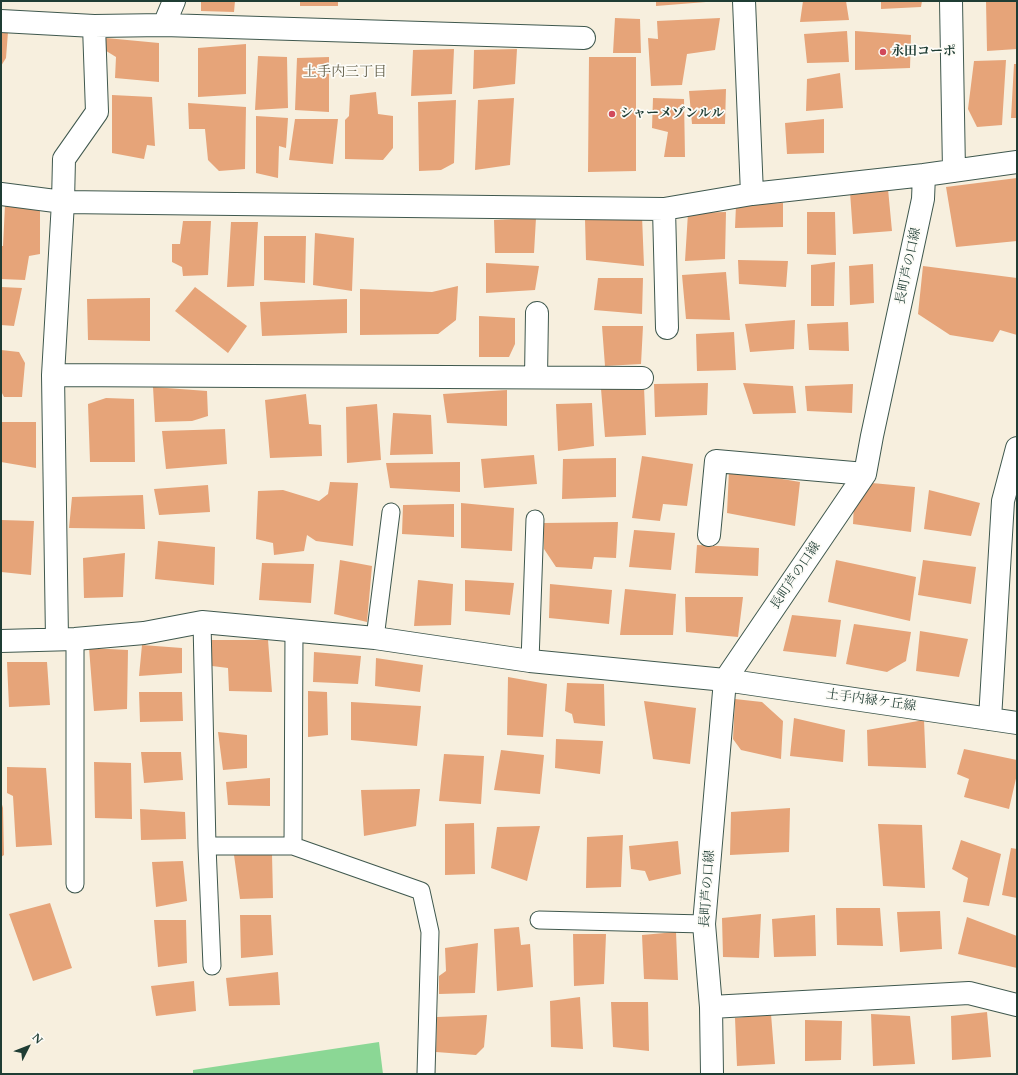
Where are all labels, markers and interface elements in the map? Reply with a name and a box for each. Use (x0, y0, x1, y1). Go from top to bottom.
place label: 永田コーポ (891, 44, 956, 60)
marker: 永田コーポ (878, 47, 888, 57)
district label: 土手内三丁目 (303, 65, 387, 81)
place label: シャーメゾンルル (620, 106, 724, 122)
marker: シャーメゾンルル (607, 109, 617, 119)
street label: 長町芦の口線 (893, 226, 925, 306)
street label: 長町芦の口線 (768, 539, 824, 613)
street label: 土手内緑ケ丘線 (825, 687, 917, 715)
street label: 長町芦の口線 (697, 850, 719, 928)
north arrow (8, 1027, 48, 1067)
text: N (29, 1030, 46, 1047)

